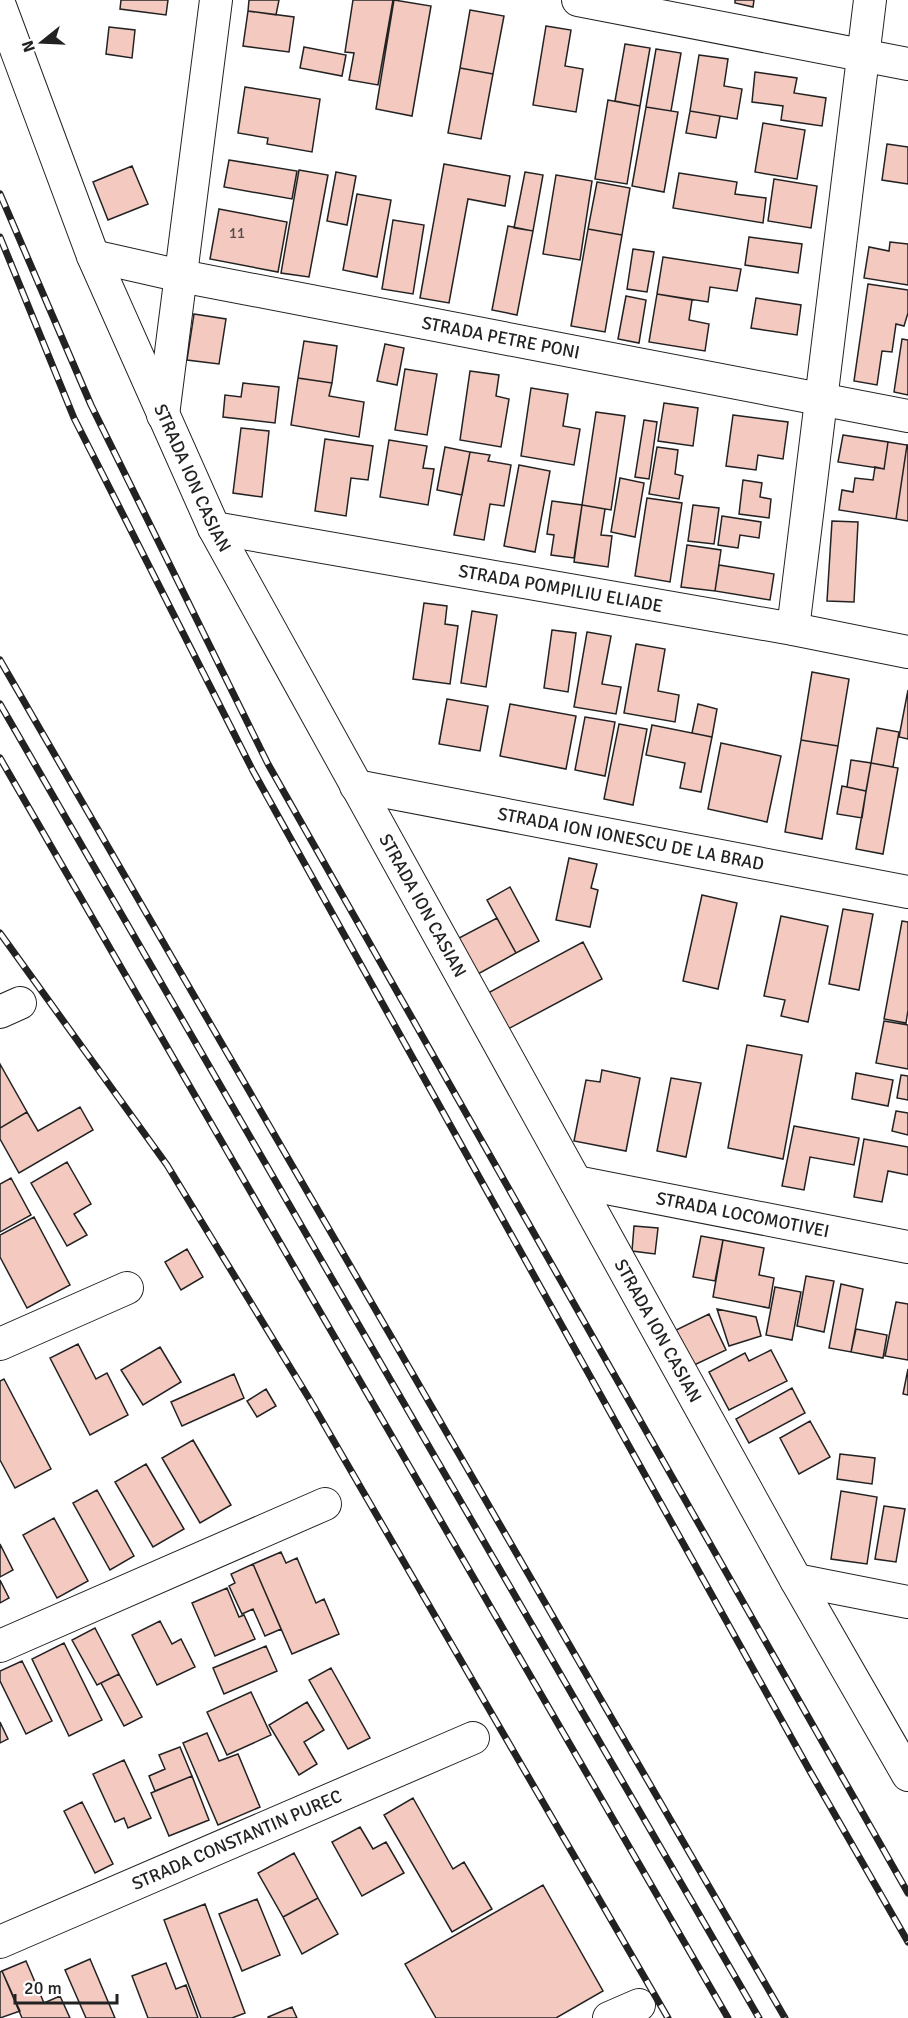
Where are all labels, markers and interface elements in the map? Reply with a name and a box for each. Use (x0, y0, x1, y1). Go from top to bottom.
north arrow (12, 12, 72, 72)
text: N (17, 38, 40, 55)
house number: 11 (229, 224, 245, 242)
street label: STRADA PETRE PONI (420, 312, 582, 364)
street label: STRADA ION CASIAN (149, 400, 236, 556)
street label: STRADA POMPILIU ELIADE (457, 560, 665, 617)
street label: STRADA ION IONESCU DE LA BRAD (496, 802, 766, 875)
street label: STRADA ION CASIAN (374, 830, 471, 981)
street label: STRADA LOCOMOTIVEI (654, 1187, 831, 1242)
street label: STRADA ION CASIAN (610, 1255, 707, 1406)
street label: STRADA CONSTANTIN PUREC (129, 1785, 345, 1895)
scale bar (15, 1967, 117, 2005)
text: 20 m (24, 1977, 62, 1999)

